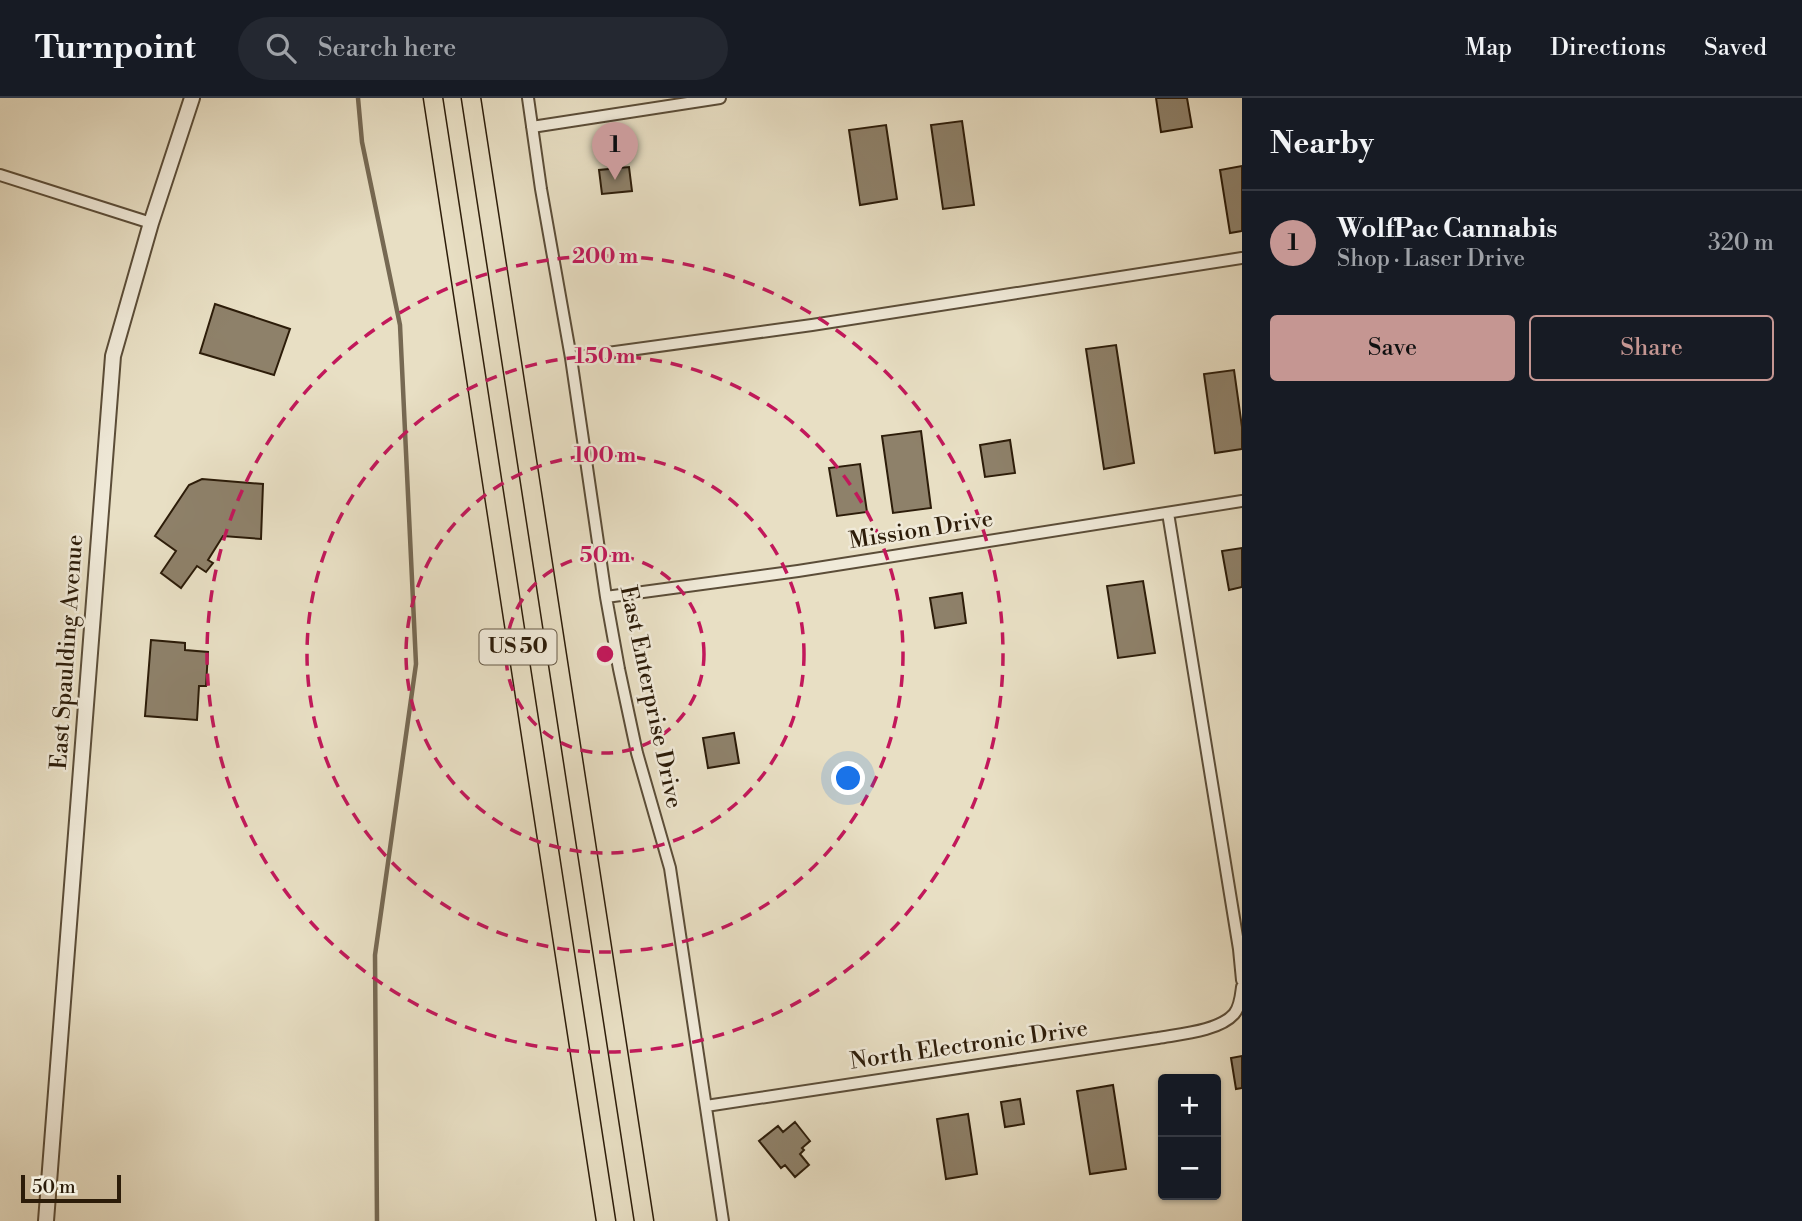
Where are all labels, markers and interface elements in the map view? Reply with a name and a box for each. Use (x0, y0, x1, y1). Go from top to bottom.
search box (238, 17, 728, 80)
text: Turnpoint (35, 28, 196, 69)
icon: search (262, 29, 300, 67)
text: Search here (318, 32, 456, 64)
text: Map (1465, 33, 1512, 63)
text: Directions (1550, 33, 1666, 63)
text: Saved (1704, 33, 1767, 63)
pin: 1 (592, 122, 638, 180)
text: Nearby (1270, 125, 1374, 163)
text: WolfPac Cannabis (1337, 213, 1557, 245)
text: 1 (1287, 229, 1299, 257)
text: 320 m (1708, 229, 1774, 257)
text: 200 m (572, 244, 638, 270)
text: Shop · Laser Drive (1337, 245, 1525, 273)
button: Save (1270, 315, 1515, 381)
button: Share (1529, 315, 1774, 381)
text: 150 m (575, 344, 635, 370)
text: 100 m (574, 443, 636, 469)
street label: Mission Drive (847, 505, 995, 555)
street label: East Spaulding Avenue (45, 534, 89, 770)
text: 50 m (580, 543, 630, 569)
street label: East Enterprise Drive (614, 583, 688, 811)
road number: US 50 (480, 630, 556, 664)
centre of rings (593, 642, 617, 666)
your location (831, 761, 865, 795)
street label: North Electronic Drive (848, 1014, 1090, 1076)
map controls (1158, 1074, 1221, 1200)
button: + (1158, 1074, 1221, 1137)
button: − (1158, 1137, 1221, 1200)
scale bar (21, 1172, 121, 1204)
text: 50 m (32, 1175, 76, 1199)

